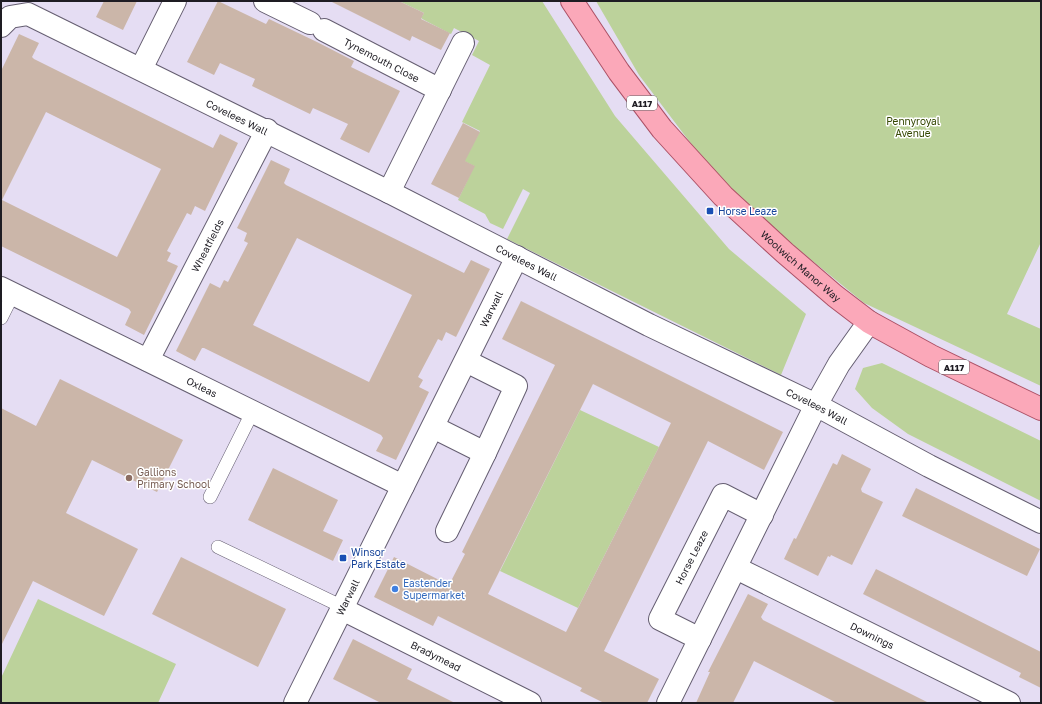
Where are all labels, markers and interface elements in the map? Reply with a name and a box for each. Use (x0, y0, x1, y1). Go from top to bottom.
street label: Tynemouth Close (342, 35, 422, 84)
road number: A117 (627, 96, 657, 110)
street label: Covelees Wall (204, 97, 270, 137)
park label: Pennyroyal Avenue (886, 115, 940, 139)
place label: Horse Leaze (718, 205, 777, 217)
marker: Horse Leaze (705, 206, 715, 216)
street label: Wheatfields (189, 217, 226, 274)
street label: Woolwich Manor Way (758, 228, 844, 305)
street label: Covelees Wall (494, 242, 559, 283)
street label: Warwall (477, 289, 505, 329)
road number: A117 (939, 360, 969, 374)
street label: Oxleas (185, 374, 219, 400)
street label: Covelees Wall (784, 386, 850, 427)
place label: Gallions Primary School (137, 466, 210, 490)
marker: Gallions Primary School (124, 473, 134, 483)
street label: Horse Leaze (673, 528, 710, 586)
place label: Winsor Park Estate (351, 546, 406, 570)
marker: Winsor Park Estate (338, 553, 348, 563)
street label: Warwall (334, 577, 362, 617)
place label: Eastender Supermarket (403, 577, 465, 601)
marker: Eastender Supermarket (390, 584, 400, 594)
street label: Downings (848, 619, 896, 651)
street label: Bradymead (409, 638, 463, 673)

